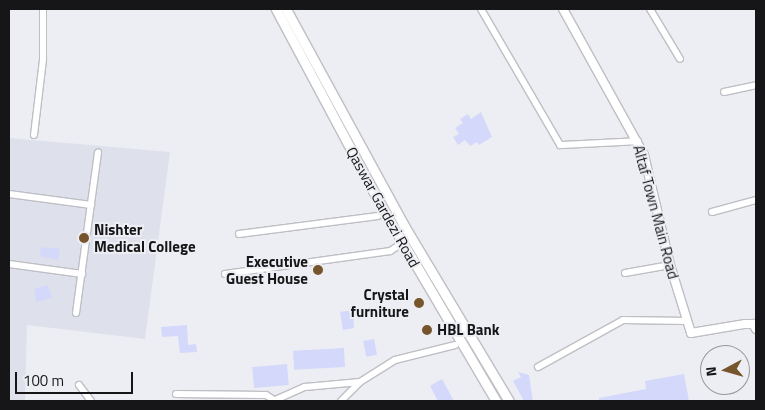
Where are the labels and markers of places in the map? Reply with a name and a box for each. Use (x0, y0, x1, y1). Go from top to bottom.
place label: Nishter Medical College (94, 220, 196, 255)
marker: Nishter Medical College (78, 232, 90, 244)
place label: Executive Guest House (226, 252, 308, 287)
marker: Executive Guest House (312, 264, 324, 276)
place label: Crystal furniture (351, 285, 409, 320)
marker: Crystal furniture (413, 297, 425, 309)
place label: HBL Bank (437, 321, 499, 339)
marker: HBL Bank (421, 324, 433, 336)

